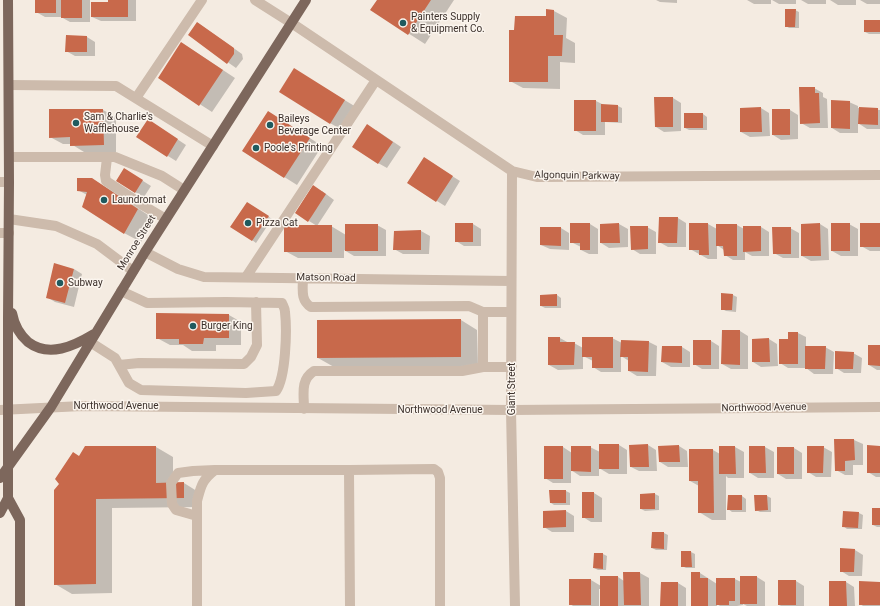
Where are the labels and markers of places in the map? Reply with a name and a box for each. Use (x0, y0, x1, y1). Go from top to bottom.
place label: Painters Supply & Equipment Co. (411, 11, 485, 34)
marker: Painters Supply & Equipment Co. (398, 18, 408, 28)
place label: Sam & Charlie's Wafflehouse (84, 111, 153, 134)
place label: Baileys Beverage Center (278, 113, 351, 136)
marker: Sam & Charlie's Wafflehouse (71, 118, 81, 128)
marker: Baileys Beverage Center (265, 120, 275, 130)
place label: Poole's Printing (264, 142, 333, 154)
marker: Poole's Printing (251, 143, 261, 153)
place label: Laundromat (112, 194, 166, 206)
marker: Laundromat (99, 195, 109, 205)
place label: Pizza Cat (256, 217, 298, 229)
marker: Pizza Cat (243, 218, 253, 228)
place label: Subway (68, 277, 103, 289)
marker: Subway (55, 278, 65, 288)
place label: Burger King (201, 320, 253, 332)
marker: Burger King (188, 321, 198, 331)

